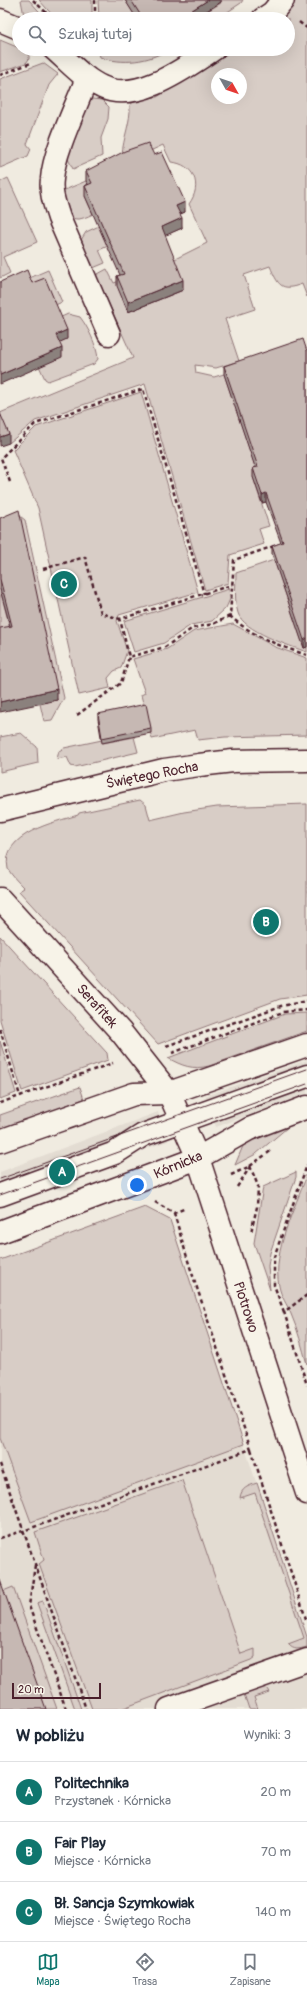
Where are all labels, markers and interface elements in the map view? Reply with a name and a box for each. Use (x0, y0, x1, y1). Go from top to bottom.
search box (12, 12, 295, 56)
icon: search (26, 23, 48, 45)
text: Szukaj tutaj (58, 25, 132, 44)
north arrow (211, 68, 247, 104)
pin: C (51, 569, 77, 599)
street label: Świętego Rocha (104, 757, 200, 792)
pin: B (253, 907, 279, 937)
street label: Serafitek (73, 981, 121, 1032)
street label: Kórnicka (151, 1147, 205, 1183)
pin: A (49, 1157, 75, 1187)
your location (127, 1175, 147, 1195)
street label: Piotrowo (230, 1279, 262, 1335)
scale bar (12, 1681, 101, 1700)
text: 20 m (18, 1683, 44, 1696)
text: W pobliżu (16, 1725, 84, 1746)
text: Wyniki: 3 (243, 1727, 291, 1743)
text: Politechnika (54, 1774, 129, 1793)
text: A (25, 1784, 33, 1800)
text: 20 m (260, 1784, 291, 1800)
text: Przystanek · Kórnicka (54, 1793, 171, 1809)
text: Fair Play (54, 1834, 106, 1853)
text: B (25, 1844, 33, 1860)
text: 70 m (261, 1844, 291, 1860)
text: Miejsce · Kórnicka (54, 1853, 151, 1869)
text: Bł. Sancja Szymkowiak (54, 1894, 194, 1913)
text: C (25, 1904, 33, 1920)
text: 140 m (255, 1904, 291, 1920)
text: Miejsce · Świętego Rocha (54, 1913, 191, 1929)
tab: Mapa (36, 1951, 60, 1988)
tab: Trasa (132, 1951, 157, 1988)
tab: Zapisane (230, 1951, 271, 1988)

